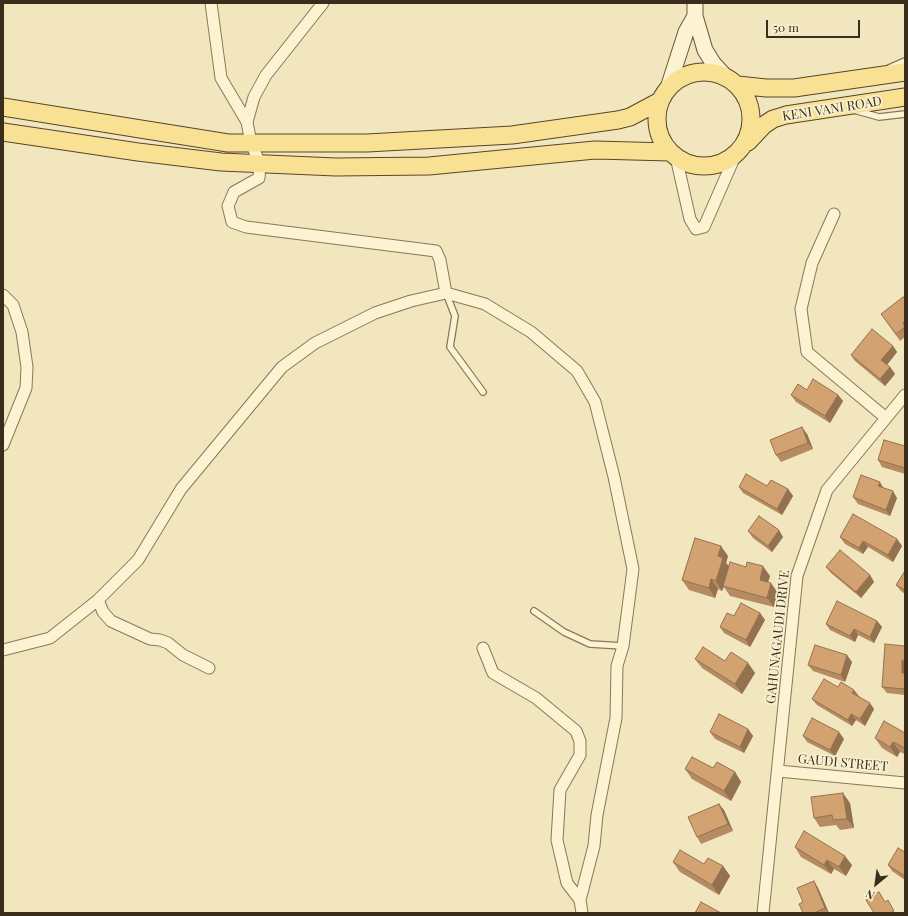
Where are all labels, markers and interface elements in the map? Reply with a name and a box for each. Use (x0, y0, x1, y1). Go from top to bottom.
scale bar (768, 12, 862, 38)
text: 50 m (773, 19, 799, 35)
street label: KENI VANI ROAD (781, 93, 883, 125)
street label: GAHUNAGAUDI DRIVE (763, 569, 793, 705)
street label: GAUDI STREET (797, 751, 889, 775)
north arrow (856, 864, 896, 904)
text: N (863, 886, 877, 903)

